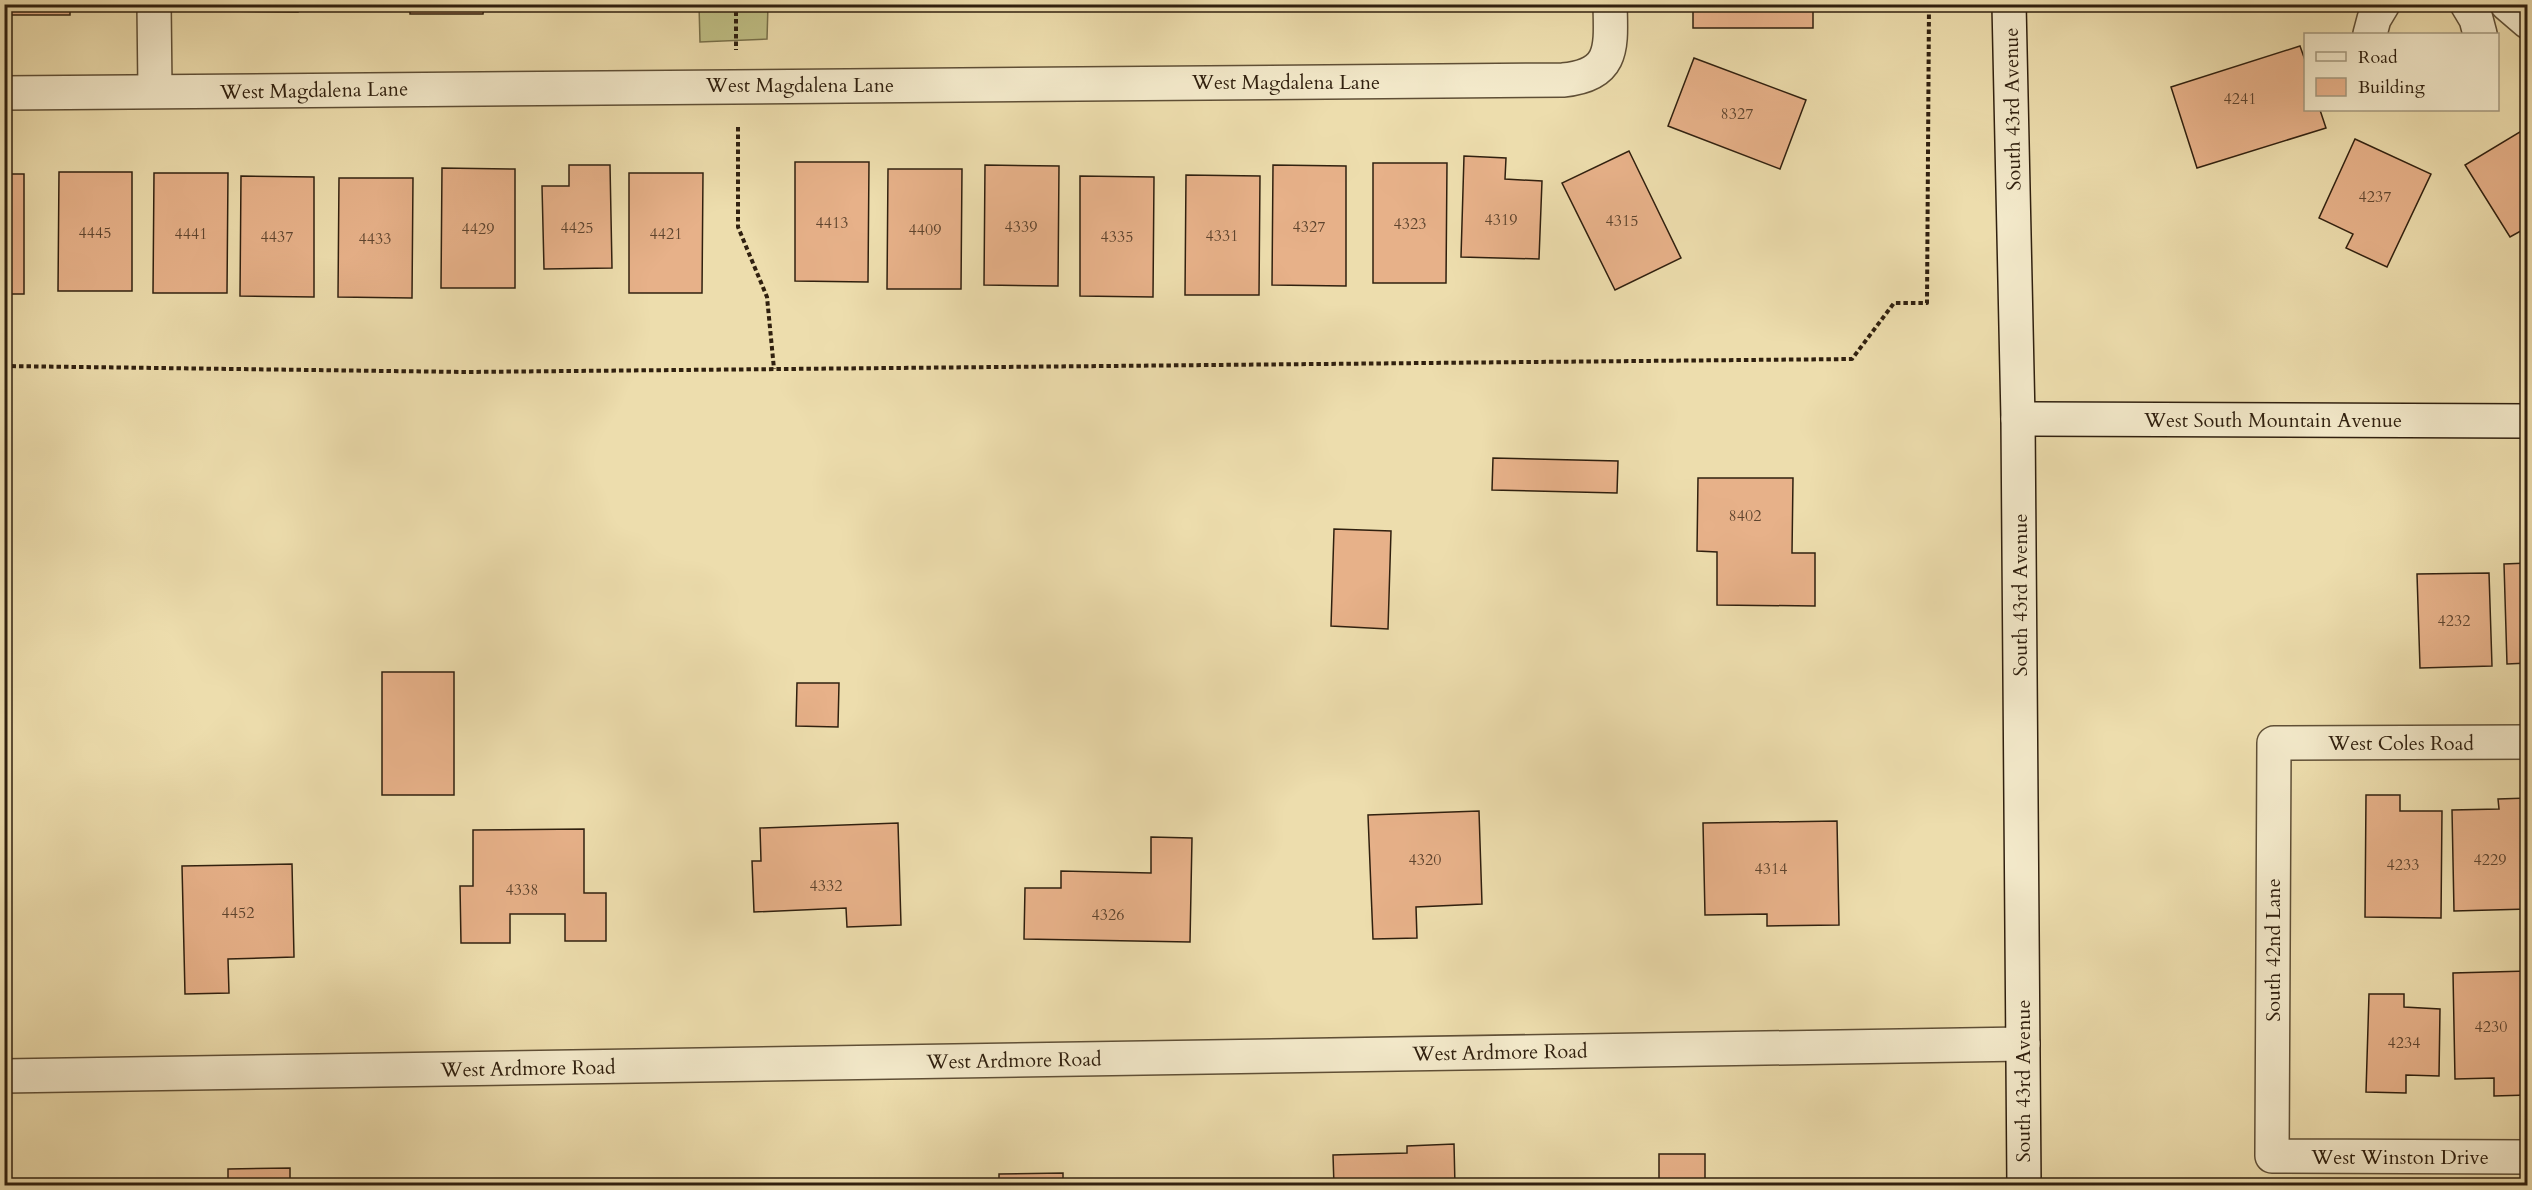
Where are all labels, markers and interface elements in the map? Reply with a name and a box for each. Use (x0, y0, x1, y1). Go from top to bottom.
street label: South 43rd Avenue (1998, 27, 2027, 191)
legend (2304, 33, 2499, 111)
text: Road (2358, 45, 2398, 70)
street label: West Magdalena Lane (1191, 69, 1380, 96)
street label: West Magdalena Lane (705, 72, 894, 99)
street label: West Magdalena Lane (219, 75, 408, 106)
text: Building (2358, 75, 2426, 100)
house number: 4241 (2224, 88, 2256, 110)
house number: 8327 (1721, 103, 1753, 125)
house number: 4237 (2359, 186, 2391, 208)
house number: 4319 (1485, 209, 1517, 231)
house number: 4315 (1606, 210, 1638, 232)
house number: 4413 (816, 212, 848, 234)
house number: 4323 (1394, 213, 1426, 235)
house number: 4339 (1005, 216, 1037, 238)
house number: 4327 (1293, 216, 1325, 238)
house number: 4425 (561, 217, 593, 239)
house number: 4429 (462, 218, 494, 240)
house number: 4409 (909, 219, 941, 241)
house number: 4445 (79, 222, 111, 244)
house number: 4441 (175, 223, 207, 245)
house number: 4421 (650, 223, 682, 245)
house number: 4331 (1206, 225, 1238, 247)
house number: 4437 (261, 226, 293, 248)
house number: 4335 (1101, 226, 1133, 248)
house number: 4433 (359, 228, 391, 250)
street label: West South Mountain Avenue (2143, 407, 2402, 434)
house number: 8402 (1729, 505, 1761, 527)
street label: South 43rd Avenue (2007, 513, 2034, 677)
house number: 4232 (2438, 610, 2470, 632)
street label: West Coles Road (2327, 730, 2474, 757)
house number: 4320 (1409, 849, 1441, 871)
house number: 4229 (2474, 849, 2506, 871)
house number: 4233 (2387, 854, 2419, 876)
house number: 4314 (1755, 858, 1787, 880)
house number: 4332 (810, 875, 842, 897)
street label: South 42nd Lane (2260, 878, 2287, 1022)
house number: 4338 (506, 879, 538, 901)
house number: 4452 (222, 902, 254, 924)
house number: 4326 (1092, 904, 1124, 926)
street label: South 43rd Avenue (2010, 999, 2037, 1163)
house number: 4230 (2475, 1016, 2507, 1038)
house number: 4234 (2388, 1032, 2420, 1054)
street label: West Ardmore Road (1411, 1037, 1588, 1068)
street label: West Ardmore Road (925, 1045, 1102, 1076)
street label: West Ardmore Road (439, 1053, 616, 1084)
street label: West Winston Drive (2310, 1144, 2489, 1171)

